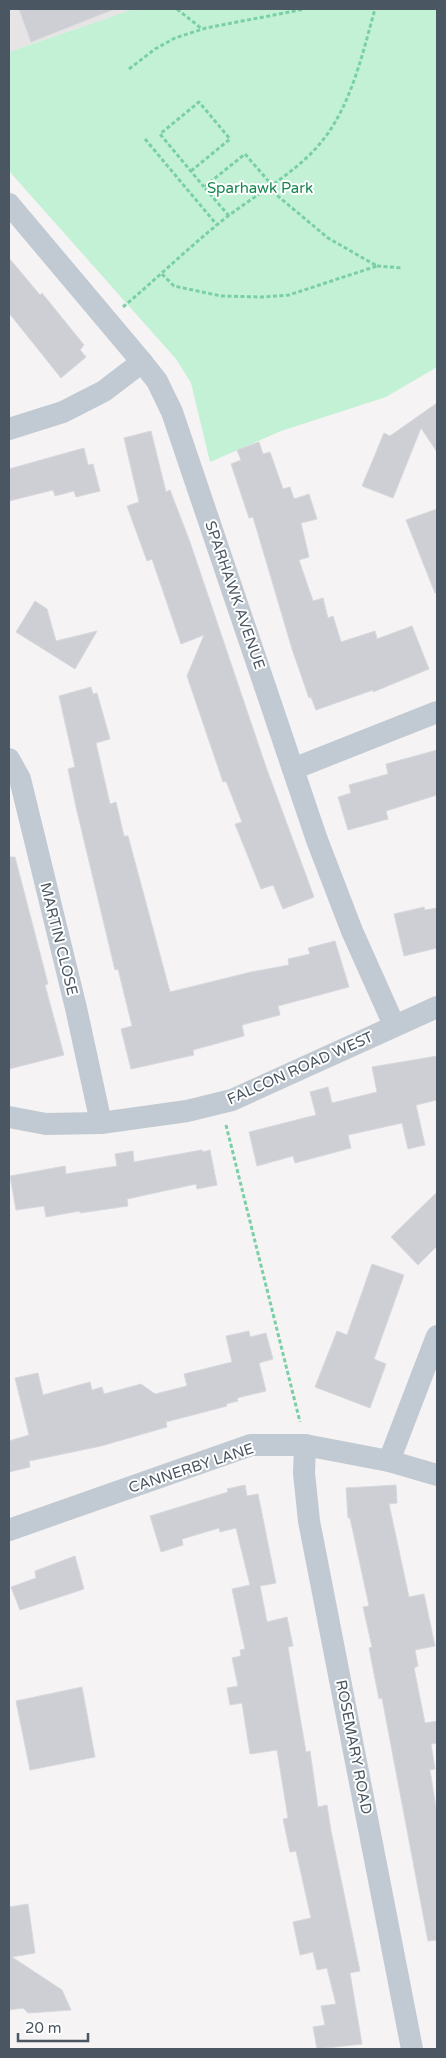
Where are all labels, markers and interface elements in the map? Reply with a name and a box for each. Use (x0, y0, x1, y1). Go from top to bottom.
park label: Sparhawk Park (207, 179, 313, 197)
street label: SPARHAWK AVENUE (201, 518, 269, 672)
street label: MARTIN CLOSE (36, 881, 82, 997)
street label: FALCON ROAD WEST (224, 1028, 376, 1108)
street label: CANNERBY LANE (126, 1439, 256, 1497)
street label: ROSEMARY ROAD (332, 1678, 376, 1816)
scale bar (18, 2010, 88, 2042)
text: 20 m (25, 2019, 62, 2037)

